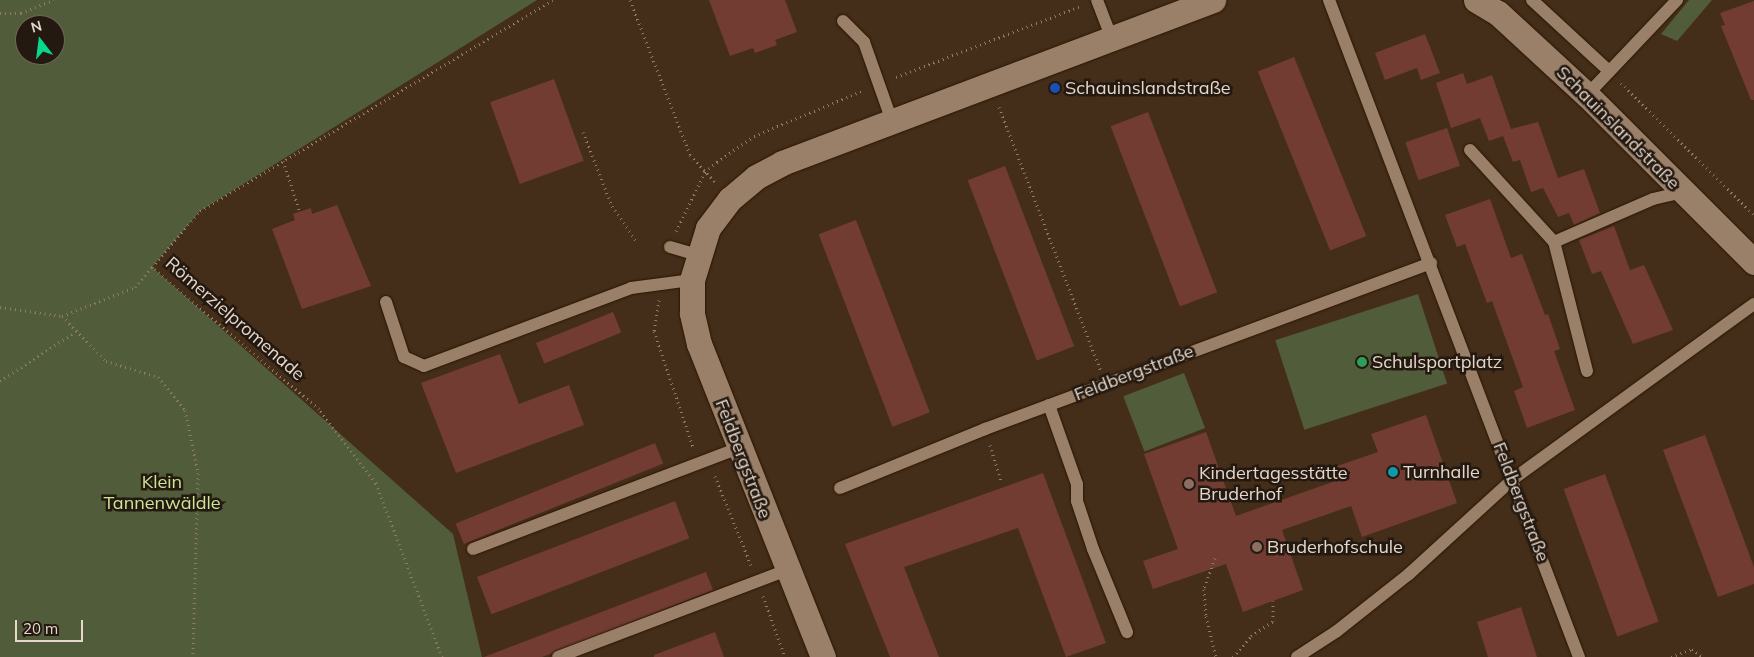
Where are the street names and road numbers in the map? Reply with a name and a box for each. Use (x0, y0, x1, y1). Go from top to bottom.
street label: Schauinslandstraße (1552, 62, 1684, 194)
street label: Römerzielpromenade (161, 253, 309, 385)
street label: Feldbergstraße (1071, 340, 1197, 406)
street label: Feldbergstraße (710, 396, 776, 522)
street label: Feldbergstraße (1488, 439, 1554, 565)

